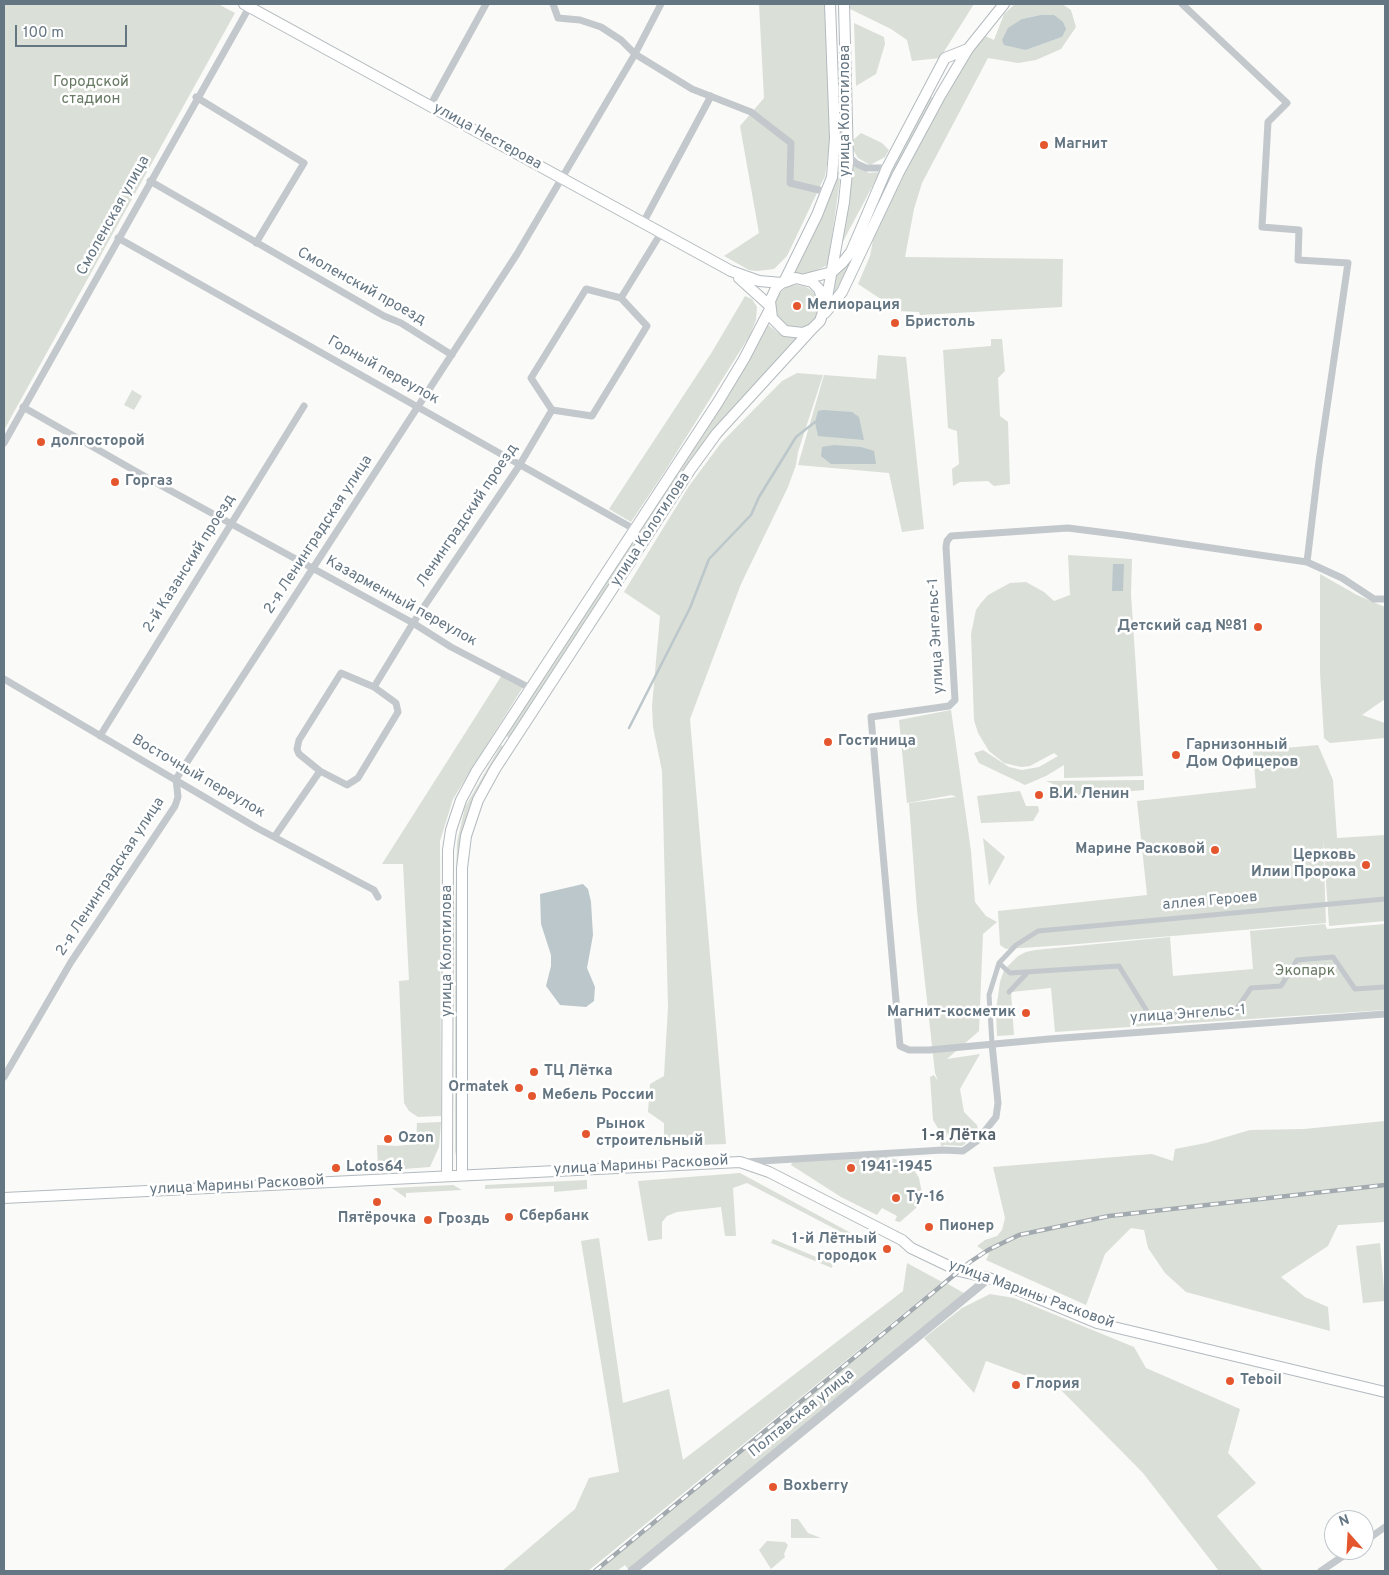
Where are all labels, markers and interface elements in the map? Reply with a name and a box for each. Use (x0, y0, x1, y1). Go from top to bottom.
scale bar (18, 15, 130, 47)
text: 100 m (23, 24, 64, 43)
street label: улица Колотилова (837, 45, 855, 177)
park label: Городской стадион (53, 74, 129, 109)
street label: улица Нестерова (430, 100, 544, 174)
place label: Магнит (1054, 136, 1107, 154)
marker: Магнит (1038, 139, 1050, 151)
street label: Смоленская улица (74, 153, 154, 279)
street label: Смоленский проезд (294, 244, 428, 330)
place label: Мелиорация (807, 297, 900, 315)
marker: Мелиорация (791, 300, 803, 312)
place label: Бристоль (905, 314, 975, 332)
marker: Бристоль (889, 317, 901, 329)
street label: Горный переулок (324, 333, 442, 409)
place label: долгосторой (51, 433, 145, 451)
marker: долгосторой (35, 436, 47, 448)
street label: Ленинградский проезд (413, 441, 523, 591)
street label: 2-я Ленинградская улица (261, 452, 377, 618)
street label: улица Колотилова (607, 470, 695, 590)
place label: Горгаз (125, 473, 173, 491)
marker: Горгаз (109, 476, 121, 488)
street label: 2-й Казанский проезд (140, 491, 240, 637)
street label: Казарменный переулок (322, 553, 480, 651)
street label: улица Энгельс-1 (925, 578, 949, 694)
place label: Детский сад №81 (1117, 618, 1248, 636)
marker: Детский сад №81 (1252, 621, 1264, 633)
street label: Восточный переулок (128, 731, 268, 823)
place label: Гостиница (838, 733, 916, 751)
marker: Гостиница (822, 736, 834, 748)
place label: Гарнизонный Дом Офицеров (1186, 737, 1298, 772)
marker: Гарнизонный Дом Офицеров (1170, 749, 1182, 761)
place label: В.И. Ленин (1049, 786, 1129, 804)
marker: В.И. Ленин (1033, 789, 1045, 801)
street label: 2-я Ленинградская улица (53, 794, 169, 960)
place label: Марине Расковой (1075, 841, 1205, 859)
marker: Марине Расковой (1209, 844, 1221, 856)
place label: Церковь Илии Пророка (1251, 847, 1356, 882)
marker: Церковь Илии Пророка (1360, 859, 1372, 871)
street label: улица Колотилова (439, 885, 457, 1017)
street label: аллея Героев (1162, 889, 1258, 915)
park label: Экопарк (1275, 963, 1335, 981)
street label: улица Энгельс-1 (1130, 1002, 1246, 1028)
place label: Магнит-косметик (887, 1004, 1016, 1022)
marker: Магнит-косметик (1020, 1007, 1032, 1019)
place label: ТЦ Лётка (544, 1063, 612, 1081)
marker: ТЦ Лётка (528, 1066, 540, 1078)
place label: Ormatek (448, 1079, 509, 1097)
marker: Ormatek (513, 1082, 525, 1094)
place label: Мебель России (542, 1087, 654, 1105)
marker: Мебель России (526, 1090, 538, 1102)
place label: Рынок строительный (596, 1116, 703, 1151)
district label: 1-я Лётка (922, 1127, 996, 1147)
marker: Рынок строительный (580, 1128, 592, 1140)
place label: Ozon (398, 1130, 434, 1148)
marker: Ozon (382, 1133, 394, 1145)
street label: улица Марины Расковой (553, 1152, 729, 1180)
place label: Lotos64 (346, 1159, 403, 1177)
place label: 1941-1945 (861, 1159, 933, 1177)
marker: Lotos64 (330, 1162, 342, 1174)
marker: 1941-1945 (845, 1162, 857, 1174)
street label: улица Марины Расковой (149, 1172, 325, 1200)
place label: Ту-16 (906, 1189, 944, 1207)
marker: Ту-16 (890, 1192, 902, 1204)
marker: Пятёрочка (371, 1196, 383, 1208)
place label: Сбербанк (519, 1208, 589, 1226)
place label: Пятёрочка (338, 1210, 416, 1228)
place label: Гроздь (438, 1211, 490, 1229)
marker: Сбербанк (503, 1211, 515, 1223)
marker: Гроздь (422, 1214, 434, 1226)
place label: Пионер (939, 1218, 994, 1236)
marker: Пионер (923, 1221, 935, 1233)
place label: 1-й Лётный городок (792, 1231, 877, 1266)
marker: 1-й Лётный городок (881, 1243, 893, 1255)
street label: улица Марины Расковой (946, 1257, 1116, 1333)
street label: Полтавская улица (746, 1366, 858, 1462)
place label: Teboil (1240, 1372, 1282, 1390)
marker: Teboil (1224, 1375, 1236, 1387)
place label: Глория (1026, 1376, 1080, 1394)
marker: Глория (1010, 1379, 1022, 1391)
place label: Boxberry (783, 1478, 848, 1496)
marker: Boxberry (767, 1481, 779, 1493)
north arrow (1324, 1510, 1374, 1560)
text: N (1337, 1512, 1352, 1531)

